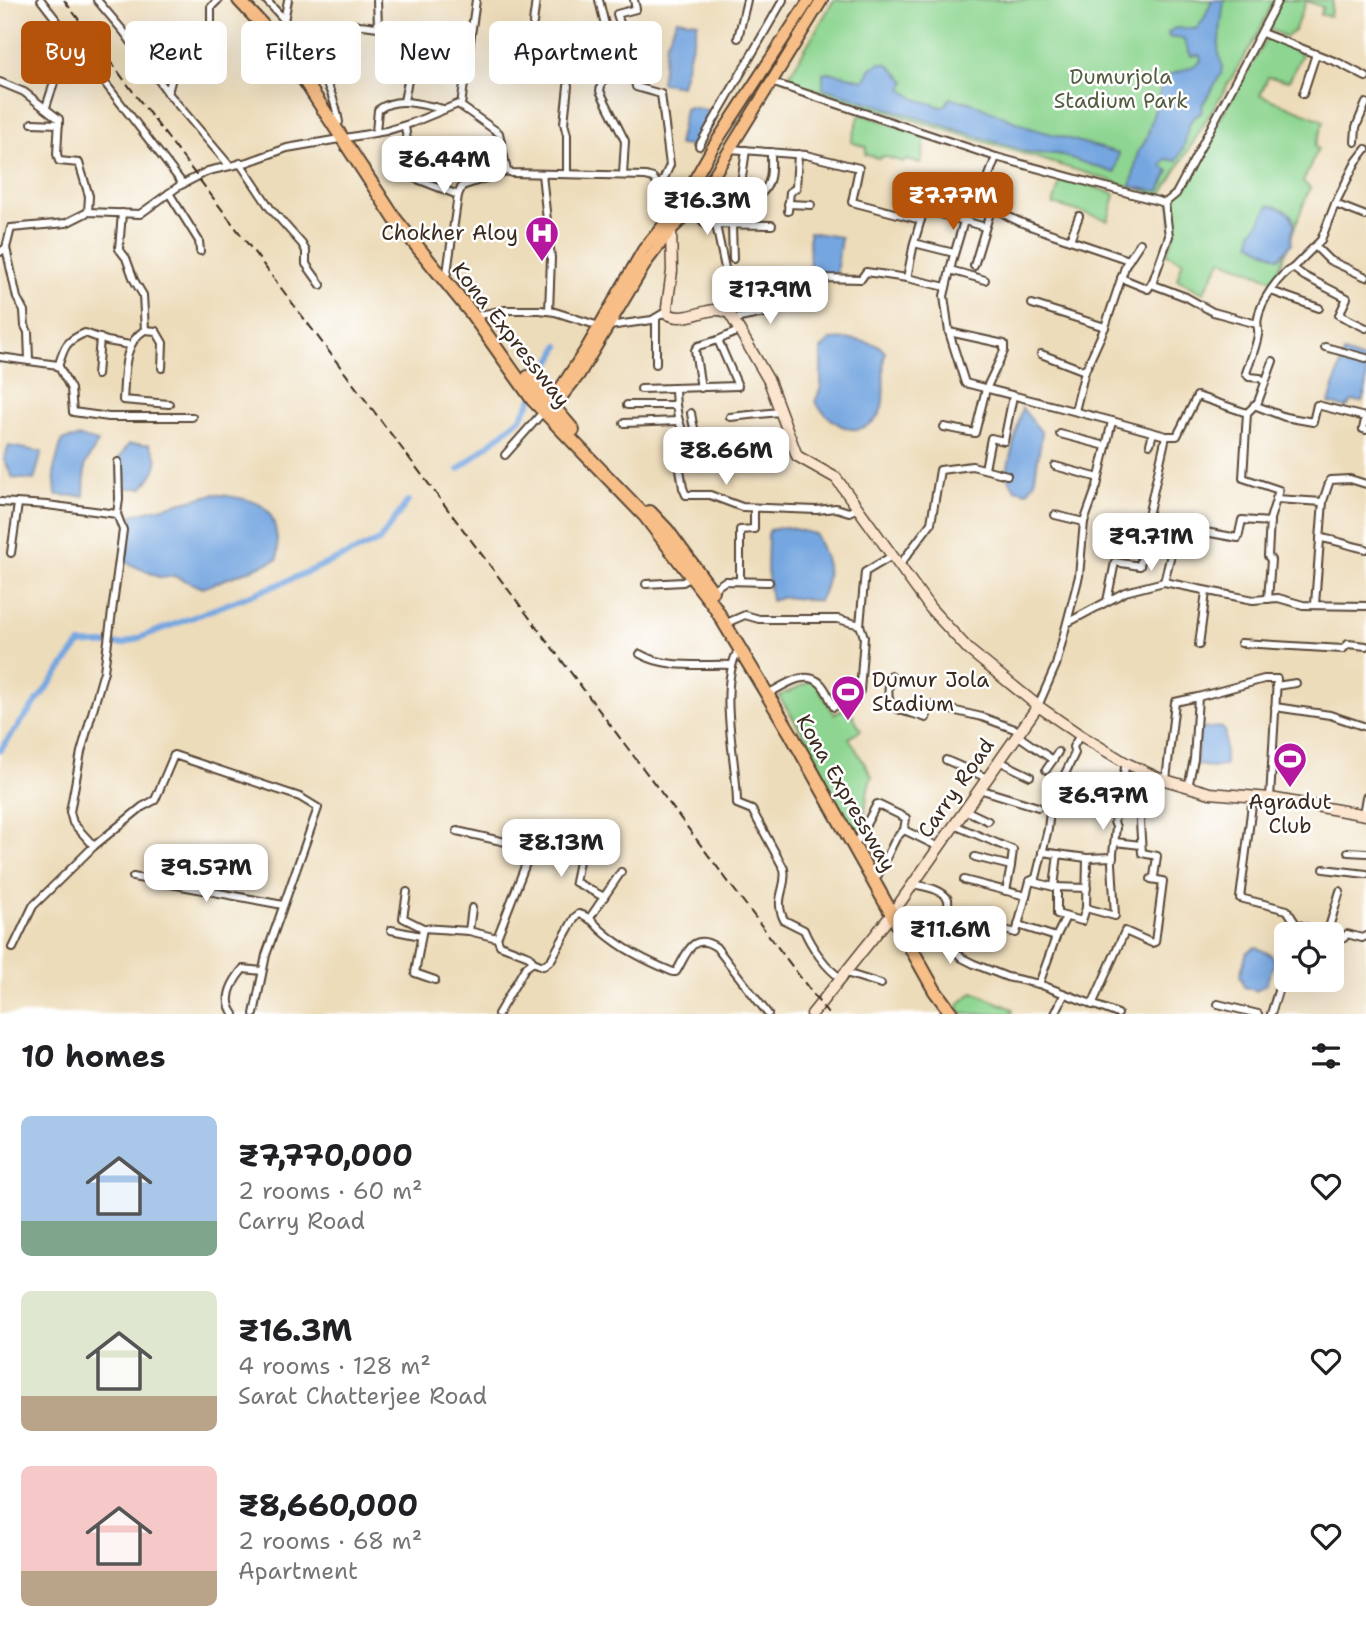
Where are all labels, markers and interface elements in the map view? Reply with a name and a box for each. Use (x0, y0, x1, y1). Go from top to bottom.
chip: Buy (21, 21, 111, 84)
chip: Rent (125, 21, 227, 84)
chip: Filters (241, 21, 361, 84)
chip: New (375, 21, 475, 84)
chip: Apartment (489, 21, 662, 84)
park label: Dumurjola Stadium Park (1054, 63, 1188, 115)
pin: ₹6.44M (387, 136, 501, 196)
text: ₹6.44M (398, 144, 490, 174)
pin: ₹7.77M (896, 173, 1010, 232)
pin: ₹16.3M (650, 177, 764, 237)
text: ₹7.77M (908, 180, 998, 210)
text: ₹16.3M (663, 185, 751, 215)
hospital icon: Chokher Aloy (523, 214, 561, 263)
place label: Chokher Aloy (381, 219, 518, 247)
street label: Kona Expressway (445, 257, 577, 413)
pin: ₹17.9M (713, 266, 827, 326)
text: ₹17.9M (728, 274, 812, 304)
pin: ₹8.66M (669, 428, 783, 487)
text: ₹8.66M (679, 435, 773, 465)
pin: ₹9.71M (1094, 514, 1208, 573)
text: ₹9.71M (1108, 521, 1194, 551)
place label: Dumur Jola Stadium (872, 666, 989, 718)
sports icon: Dumur Jola Stadium (829, 673, 867, 722)
street label: Kona Expressway (790, 709, 902, 877)
street label: Carry Road (911, 732, 1001, 844)
sports icon: Agradut Club (1271, 740, 1309, 789)
pin: ₹6.97M (1046, 772, 1160, 832)
text: ₹6.97M (1058, 780, 1148, 810)
place label: Agradut Club (1248, 788, 1332, 840)
pin: ₹8.13M (504, 820, 618, 879)
text: ₹8.13M (518, 827, 604, 857)
pin: ₹9.57M (149, 844, 263, 904)
text: ₹9.57M (160, 852, 252, 882)
pin: ₹11.6M (893, 906, 1007, 966)
text: ₹11.6M (909, 914, 991, 944)
map controls (1274, 922, 1344, 992)
button: locate (1274, 922, 1344, 992)
text: 10 homes (21, 1036, 166, 1077)
icon: filters (1307, 1037, 1345, 1075)
text: ₹7,770,000 (238, 1135, 413, 1176)
icon: home (77, 1144, 161, 1228)
icon: heart (1307, 1167, 1345, 1205)
text: 2 rooms · 60 m² (238, 1176, 423, 1206)
text: Carry Road (238, 1206, 365, 1236)
text: ₹16.3M (238, 1310, 352, 1351)
icon: home (77, 1319, 161, 1403)
icon: heart (1307, 1342, 1345, 1380)
text: 4 rooms · 128 m² (238, 1351, 431, 1381)
text: Sarat Chatterjee Road (238, 1381, 487, 1411)
text: ₹8,660,000 (238, 1485, 418, 1526)
icon: home (77, 1494, 161, 1578)
icon: heart (1307, 1517, 1345, 1555)
text: 2 rooms · 68 m² (238, 1526, 422, 1556)
text: Apartment (238, 1556, 358, 1586)

